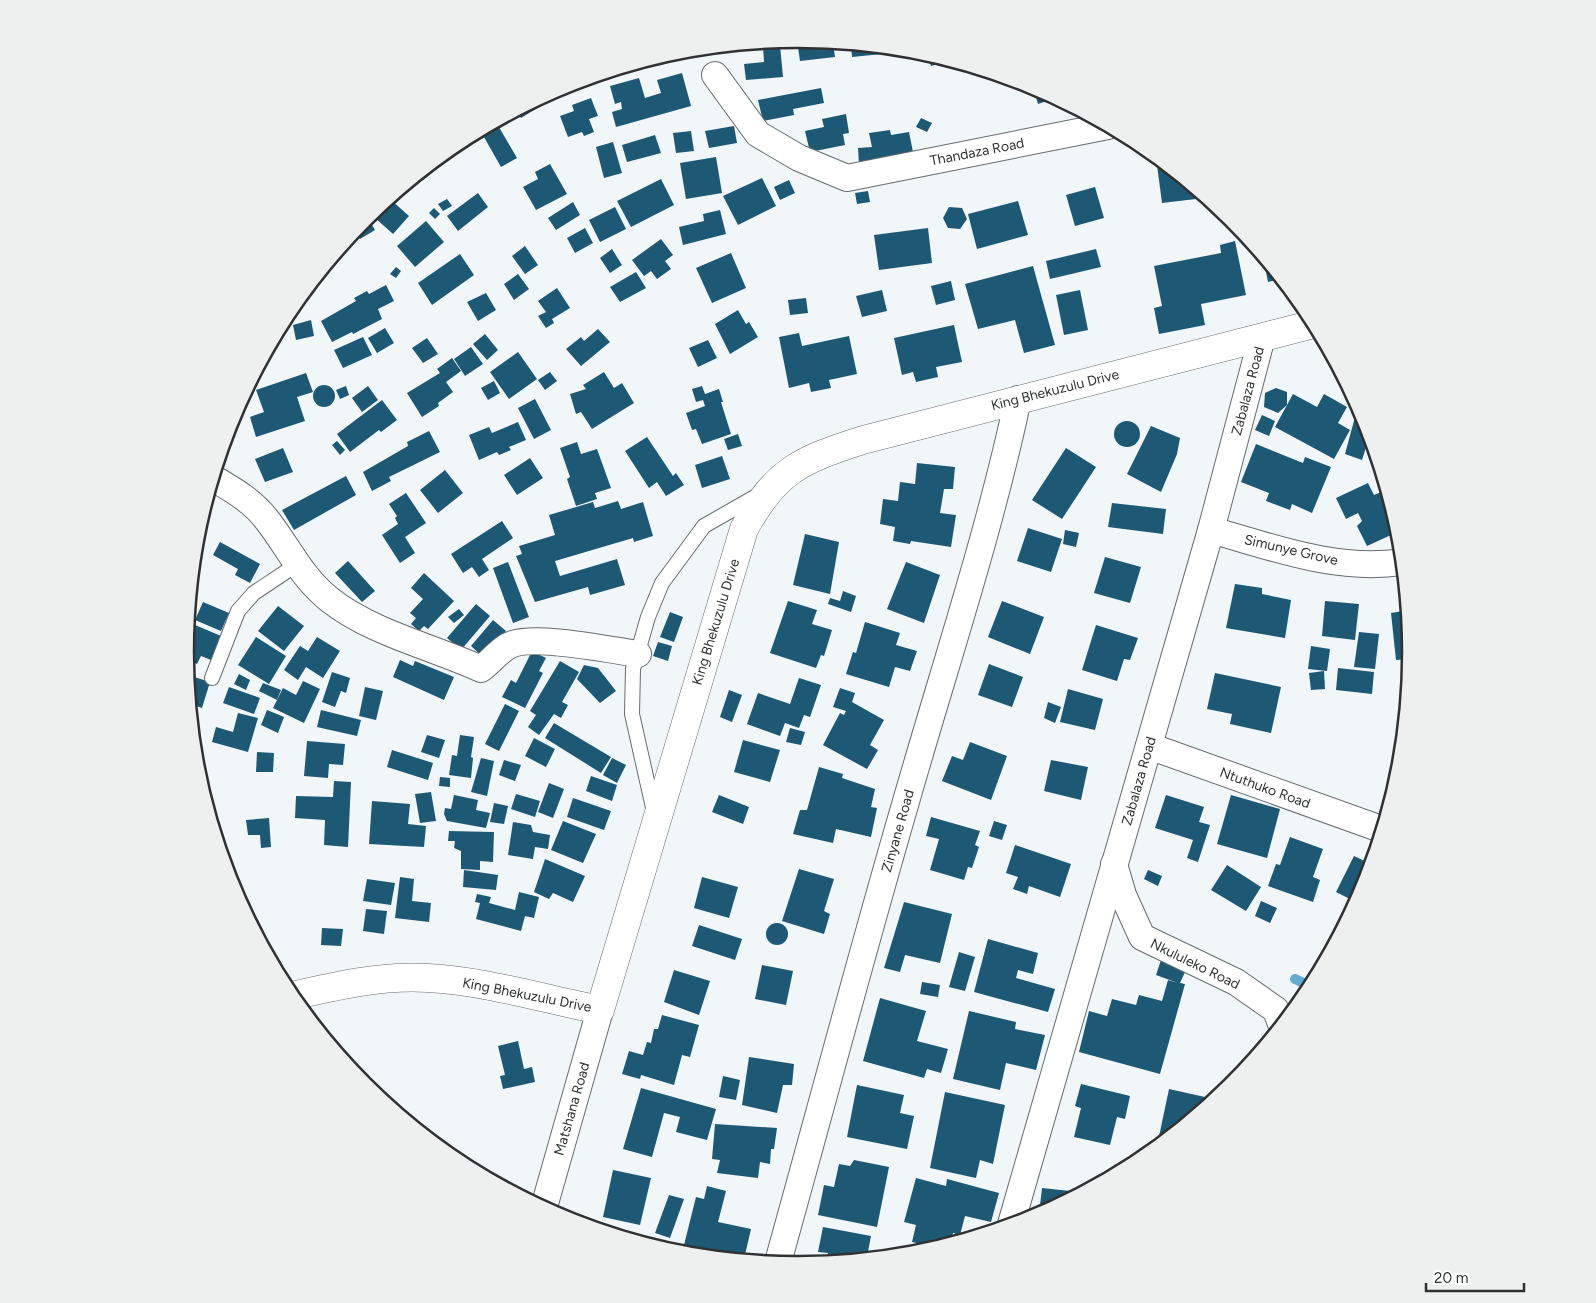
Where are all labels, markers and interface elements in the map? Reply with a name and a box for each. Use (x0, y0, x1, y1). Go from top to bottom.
street label: Thandaza Road (928, 135, 1026, 169)
street label: Zabalaza Road (1228, 345, 1268, 437)
street label: King Bhekuzulu Drive (989, 366, 1121, 414)
street label: Simunye Grove (1242, 531, 1340, 569)
street label: King Bhekuzulu Drive (689, 556, 743, 687)
street label: Zabalaza Road (1118, 735, 1160, 827)
street label: Ntuthuko Road (1217, 764, 1313, 812)
street label: Zinyane Road (878, 788, 918, 874)
street label: Nkululeko Road (1147, 935, 1243, 993)
street label: King Bhekuzulu Drive (461, 974, 593, 1016)
street label: Matshana Road (551, 1060, 593, 1158)
scale bar (1426, 1260, 1524, 1292)
text: 20 m (1434, 1269, 1468, 1287)

